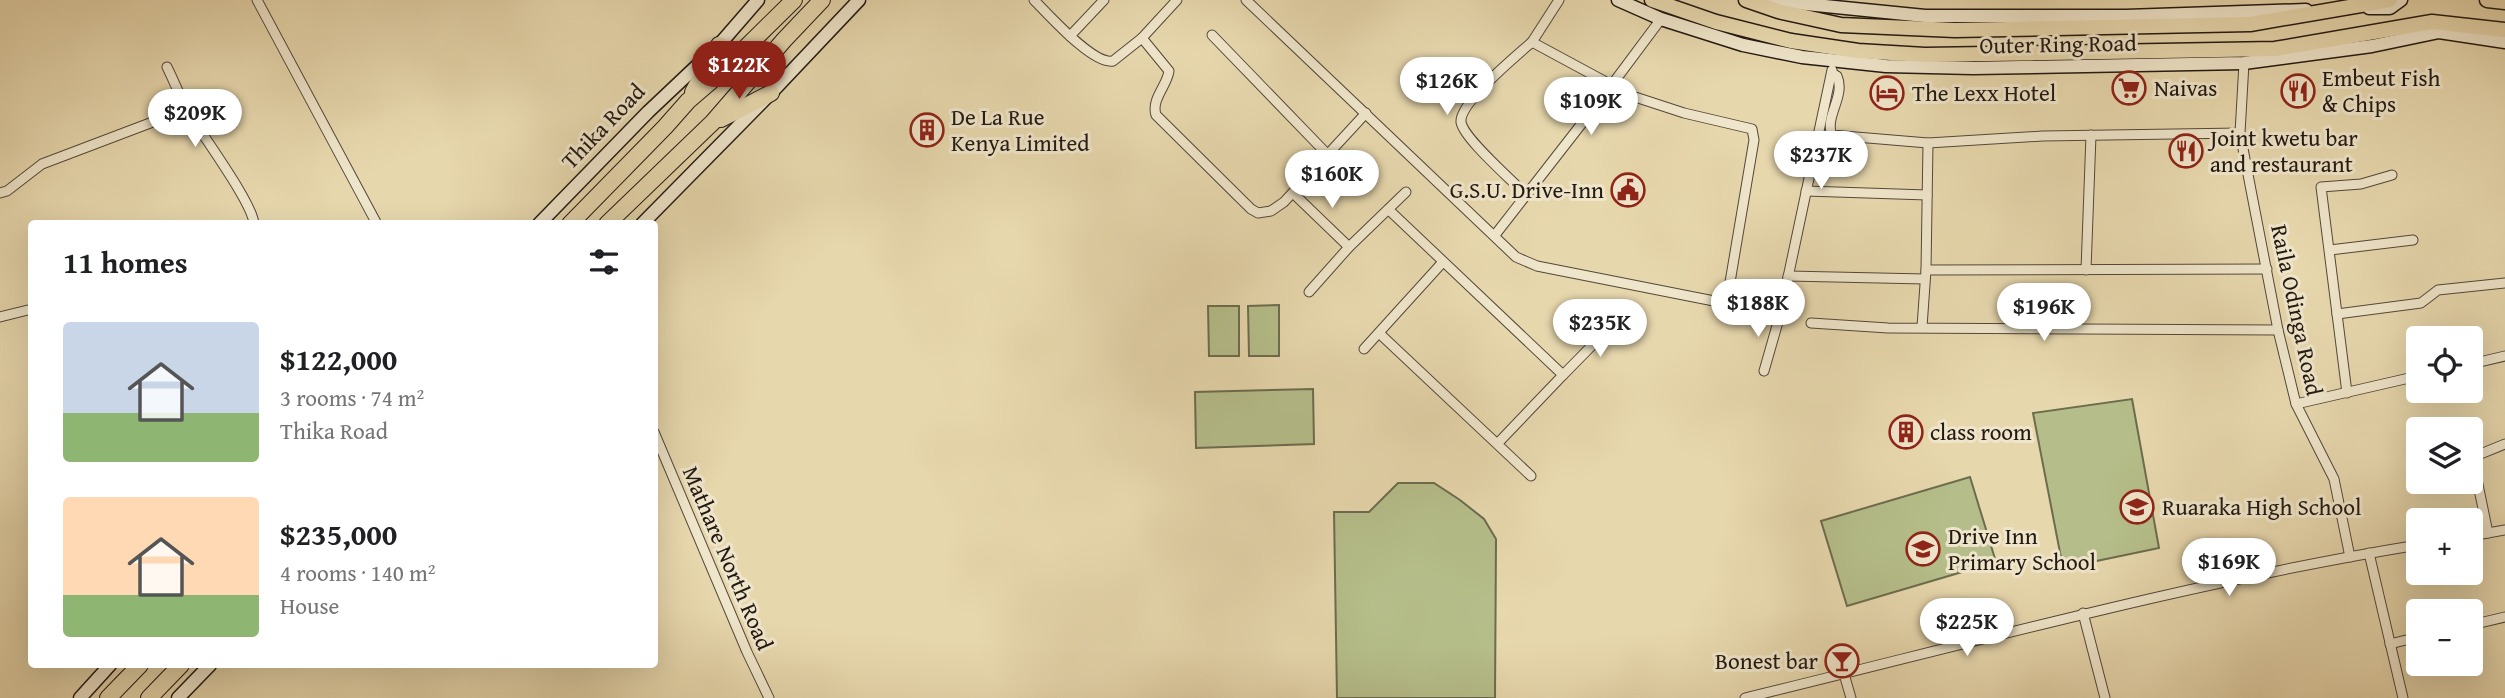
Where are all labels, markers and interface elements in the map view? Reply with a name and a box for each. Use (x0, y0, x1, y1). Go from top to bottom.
street label: Outer Ring Road (1979, 26, 2138, 61)
pin: $122K (690, 42, 788, 101)
text: $122K (708, 47, 770, 80)
pin: $126K (1398, 58, 1496, 117)
place label: Embeut Fish & Chips (2322, 61, 2441, 120)
text: $126K (1416, 63, 1478, 96)
supermarket icon: Naivas (2110, 69, 2148, 107)
place label: Naivas (2154, 71, 2217, 104)
restaurant icon: Embeut Fish & Chips (2279, 72, 2317, 110)
hotel icon: The Lexx Hotel (1868, 74, 1906, 112)
street label: Thika Road (553, 75, 653, 176)
place label: The Lexx Hotel (1912, 76, 2056, 109)
pin: $109K (1542, 78, 1640, 137)
text: $109K (1560, 83, 1622, 116)
pin: $209K (146, 90, 244, 149)
text: $209K (164, 95, 226, 128)
place label: De La Rue Kenya Limited (951, 100, 1090, 159)
building icon: De La Rue Kenya Limited (908, 111, 946, 149)
place label: Joint kwetu bar and restaurant (2207, 121, 2358, 180)
pin: $237K (1772, 132, 1870, 191)
restaurant icon: Joint kwetu bar and restaurant (2167, 132, 2205, 170)
text: $237K (1790, 137, 1852, 170)
pin: $160K (1283, 150, 1381, 210)
text: $160K (1301, 156, 1363, 189)
public building icon: G.S.U. Drive-Inn (1609, 171, 1647, 209)
place label: G.S.U. Drive-Inn (1450, 173, 1604, 206)
street label: Raila Odinga Road (2263, 221, 2332, 399)
text: 11 homes (63, 240, 188, 284)
icon: filters (585, 243, 623, 281)
pin: $188K (1709, 280, 1807, 339)
pin: $196K (1995, 284, 2093, 343)
text: $188K (1727, 285, 1789, 318)
text: $196K (2013, 289, 2075, 322)
pin: $235K (1551, 300, 1649, 359)
text: $235K (1569, 305, 1631, 338)
map controls (2406, 326, 2483, 676)
button: locate (2406, 326, 2483, 403)
text: $122,000 (280, 337, 397, 381)
icon: home (119, 350, 203, 434)
text: 3 rooms · 74 m² (280, 381, 424, 414)
building icon: class room (1887, 413, 1925, 451)
text: Thika Road (280, 414, 388, 447)
place label: class room (1930, 415, 2032, 448)
button: layers (2406, 417, 2483, 494)
street label: Mathare North Road (675, 461, 782, 656)
school or university icon: Ruaraka High School (2118, 488, 2156, 526)
place label: Ruaraka High School (2162, 490, 2361, 523)
button: + (2406, 508, 2483, 585)
text: $235,000 (280, 512, 397, 556)
place label: Drive Inn Primary School (1948, 519, 2096, 578)
icon: home (119, 525, 203, 609)
school or university icon: Drive Inn Primary School (1904, 530, 1942, 568)
pin: $169K (2180, 538, 2278, 598)
text: $169K (2198, 544, 2260, 577)
text: 4 rooms · 140 m² (280, 556, 435, 589)
text: House (280, 589, 339, 622)
pin: $225K (1918, 598, 2016, 658)
button: − (2406, 599, 2483, 676)
text: $225K (1936, 604, 1998, 637)
bar icon: Bonest bar (1823, 642, 1861, 680)
place label: Bonest bar (1715, 644, 1819, 677)

